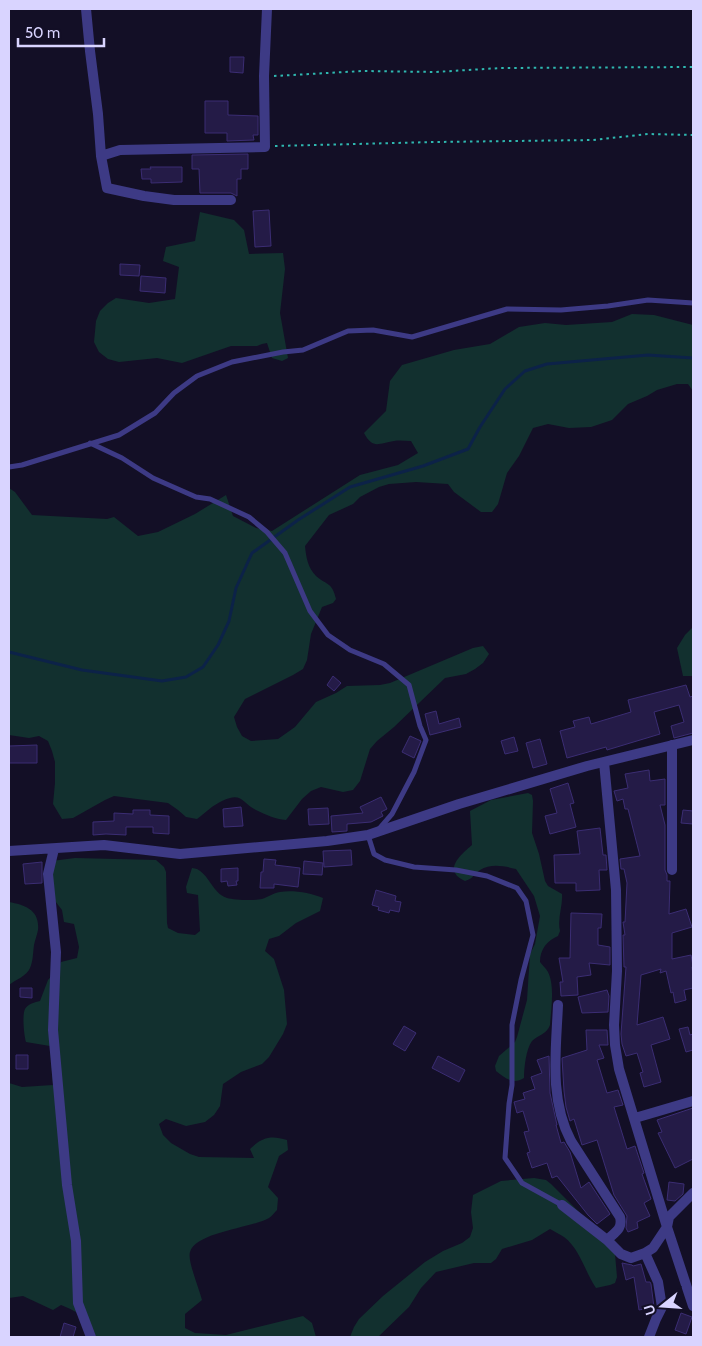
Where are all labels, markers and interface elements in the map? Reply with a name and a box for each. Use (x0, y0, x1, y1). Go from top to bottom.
scale bar (18, 15, 104, 47)
text: 50 m (25, 24, 60, 42)
north arrow (637, 1281, 687, 1331)
text: U (639, 1302, 660, 1317)

